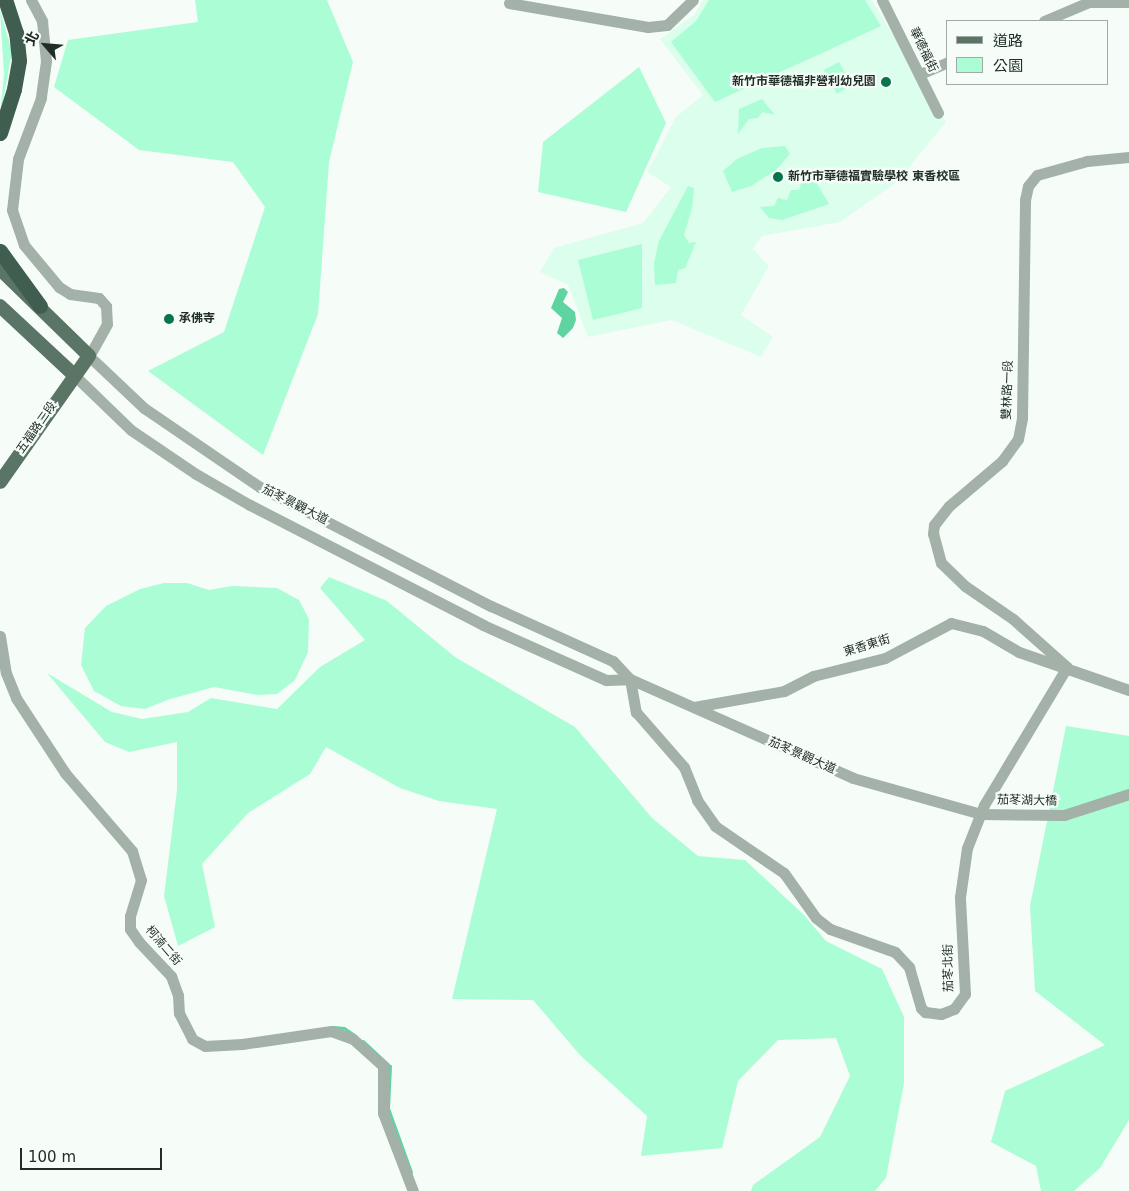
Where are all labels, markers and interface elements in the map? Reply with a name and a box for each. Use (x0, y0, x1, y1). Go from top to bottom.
north arrow (20, 20, 70, 70)
legend (946, 20, 1109, 85)
street label: 華德福街 (906, 25, 940, 75)
text: 北 (21, 28, 42, 48)
text: 道路 (993, 32, 1023, 50)
text: 公園 (993, 57, 1023, 75)
place label: 新竹市華德福非營利幼兒園 (732, 75, 876, 89)
marker: 新竹市華德福非營利幼兒園 (880, 76, 892, 88)
place label: 新竹市華德福實驗學校 東香校區 (788, 170, 960, 184)
marker: 新竹市華德福實驗學校 東香校區 (772, 171, 784, 183)
place label: 承佛寺 (179, 312, 215, 326)
marker: 承佛寺 (163, 313, 175, 325)
street label: 雙林路一段 (1000, 360, 1016, 420)
street label: 五福路二段 (14, 399, 60, 457)
street label: 茄苳景觀大道 (260, 482, 330, 528)
street label: 東香東街 (842, 632, 892, 660)
street label: 茄苳景觀大道 (766, 735, 838, 777)
street label: 茄苳湖大橋 (997, 793, 1057, 809)
street label: 柯湳二街 (142, 923, 184, 969)
street label: 茄苳北街 (941, 944, 957, 992)
scale bar (22, 1138, 165, 1170)
text: 100 m (28, 1148, 76, 1166)

